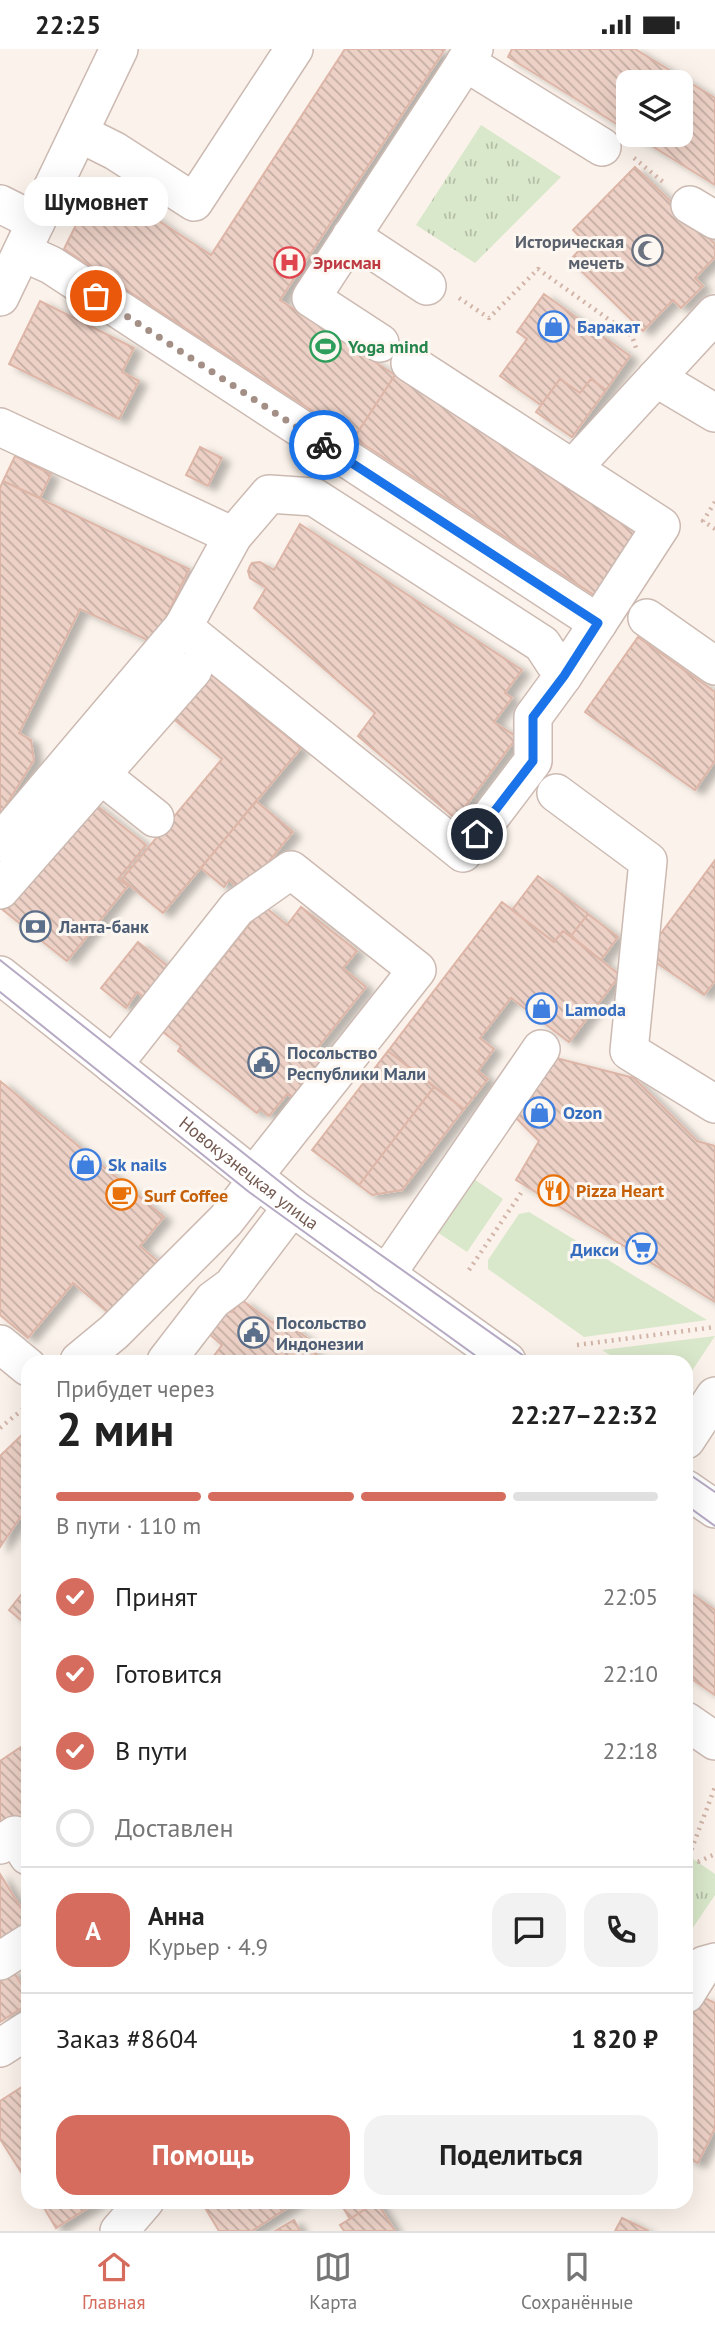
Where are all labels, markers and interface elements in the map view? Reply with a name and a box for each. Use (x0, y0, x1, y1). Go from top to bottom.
text: 22:25 (35, 8, 101, 41)
map controls (616, 70, 693, 147)
button: layers (616, 70, 693, 147)
callout: Шумовнет (24, 177, 168, 226)
text: Шумовнет (44, 187, 148, 216)
place label: Историческая мечеть (515, 230, 624, 274)
mosque icon: Историческая мечеть (630, 234, 664, 268)
hospital icon: Эрисман (273, 245, 307, 279)
place label: Эрисман (313, 251, 381, 274)
pin (66, 266, 126, 326)
icon: bag (77, 277, 115, 315)
shop icon: Баракат (537, 309, 571, 343)
place label: Баракат (577, 315, 641, 338)
sports icon: Yoga mind (308, 329, 342, 363)
place label: Yoga mind (347, 335, 428, 358)
courier (289, 410, 359, 480)
icon: bike (305, 426, 343, 464)
pin (447, 804, 507, 864)
icon: home (458, 815, 496, 853)
bank icon: Ланта-банк (19, 909, 53, 943)
place label: Ланта-банк (58, 915, 149, 938)
shop icon: Lamoda (525, 992, 559, 1026)
place label: Lamoda (565, 998, 626, 1021)
place label: Посольство Республики Мали (287, 1041, 426, 1085)
public building icon: Посольство Республики Мали (247, 1045, 281, 1079)
shop icon: Ozon (523, 1095, 557, 1129)
place label: Ozon (563, 1101, 602, 1124)
street label: Новокузнецкая улица (175, 1111, 323, 1234)
shop icon: Sk nails (68, 1147, 102, 1181)
place label: Sk nails (108, 1153, 167, 1176)
restaurant icon: Pizza Heart (536, 1173, 570, 1207)
cafe icon: Surf Coffee (104, 1178, 138, 1212)
place label: Pizza Heart (576, 1179, 665, 1202)
place label: Surf Coffee (144, 1184, 228, 1207)
supermarket icon: Дикси (625, 1232, 659, 1266)
place label: Дикси (571, 1238, 619, 1261)
place label: Посольство Индонезии (276, 1311, 367, 1355)
public building icon: Посольство Индонезии (236, 1315, 270, 1349)
text: Прибудет через (56, 1374, 215, 1403)
text: 22:27–22:32 (511, 1398, 658, 1431)
text: 2 мин (56, 1399, 174, 1459)
text: В пути · 110 m (56, 1511, 201, 1540)
icon: check (56, 1578, 94, 1616)
text: Принят (115, 1580, 197, 1613)
text: 22:05 (603, 1582, 658, 1611)
icon: check (56, 1655, 94, 1693)
text: Готовится (115, 1657, 222, 1690)
text: 22:10 (603, 1659, 658, 1688)
icon: check (56, 1732, 94, 1770)
text: В пути (115, 1734, 188, 1767)
text: 22:18 (603, 1736, 658, 1765)
text: Доставлен (115, 1811, 234, 1844)
button: chat (492, 1893, 566, 1967)
button: phone (584, 1893, 658, 1967)
text: Анна (148, 1899, 205, 1932)
text: А (85, 1914, 101, 1947)
text: Курьер · 4.9 (148, 1932, 268, 1961)
text: Заказ #8604 (56, 2022, 198, 2055)
text: 1 820 ₽ (571, 2022, 658, 2055)
button: Помощь (56, 2115, 350, 2195)
button: Поделиться (364, 2115, 658, 2195)
tab: Главная (82, 2248, 146, 2314)
tab: Карта (309, 2248, 357, 2314)
tab: Сохранённые (521, 2248, 633, 2314)

